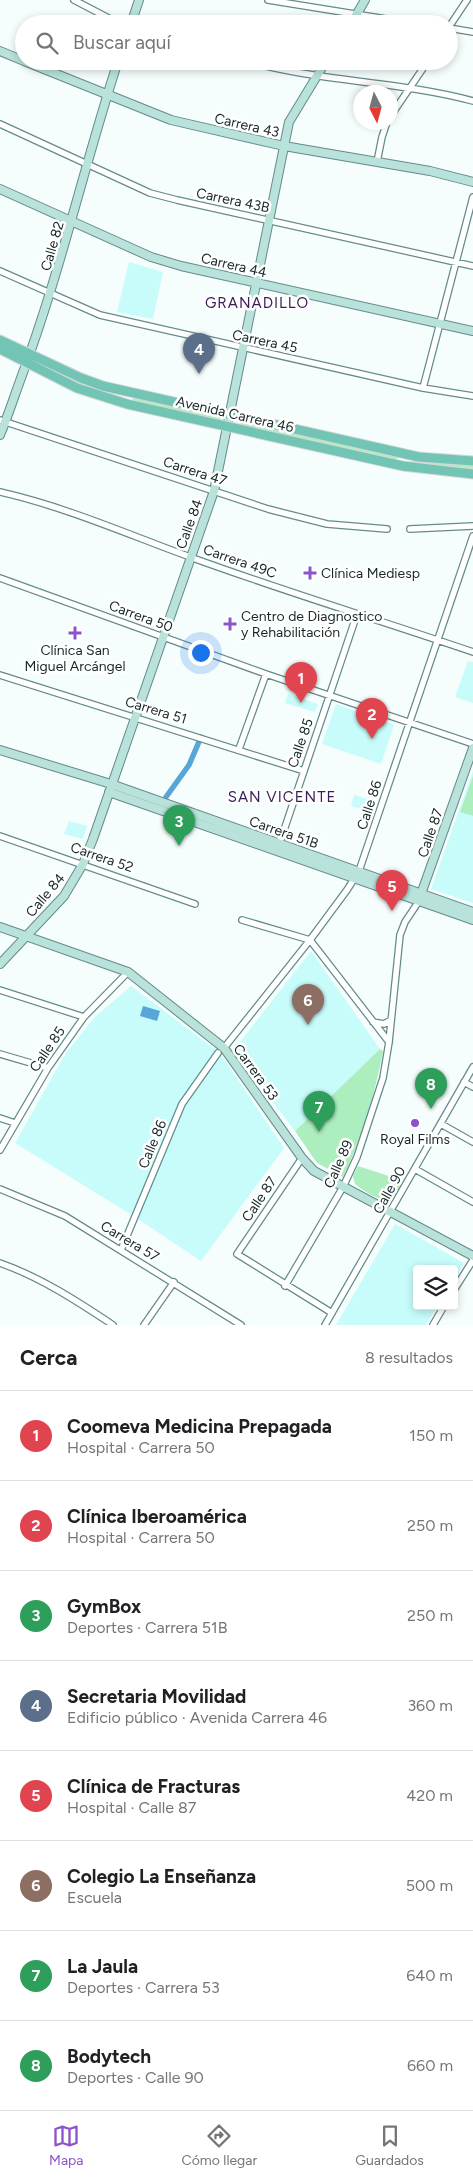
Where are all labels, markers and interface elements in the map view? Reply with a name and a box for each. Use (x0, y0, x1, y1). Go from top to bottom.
search box (15, 15, 458, 70)
icon: search (33, 29, 61, 57)
text: Buscar aquí (73, 31, 171, 54)
north arrow (353, 85, 398, 130)
street label: Carrera 43 (213, 110, 281, 141)
street label: Carrera 43B (195, 184, 271, 217)
street label: Calle 82 (37, 219, 68, 273)
street label: Carrera 44 (199, 250, 269, 281)
district label: GRANADILLO (205, 294, 309, 312)
street label: Carrera 45 (231, 326, 299, 357)
pin: 4 (183, 333, 215, 374)
street label: Avenida Carrera 46 (174, 393, 295, 436)
street label: Carrera 47 (161, 453, 229, 490)
street label: Calle 84 (173, 497, 206, 551)
street label: Carrera 49C (201, 541, 279, 582)
place label: Clínica Mediesp (321, 565, 420, 582)
marker: Clínica Mediesp (303, 566, 317, 580)
street label: Carrera 50 (107, 597, 175, 636)
place label: Centro de Diagnostico y Rehabilitación (241, 608, 382, 641)
marker: Centro de Diagnostico y Rehabilitación (223, 617, 237, 631)
marker: Clínica San Miguel Arcángel (68, 626, 82, 640)
your location (188, 640, 214, 666)
place label: Clínica San Miguel Arcángel (25, 642, 125, 675)
pin: 1 (285, 662, 317, 703)
street label: Carrera 51 (123, 693, 189, 728)
pin: 2 (356, 698, 388, 739)
street label: Calle 85 (284, 716, 317, 770)
street label: Calle 86 (354, 778, 385, 832)
district label: SAN VICENTE (228, 788, 336, 806)
pin: 3 (163, 805, 195, 846)
street label: Calle 87 (414, 806, 447, 860)
street label: Carrera 51B (247, 813, 321, 852)
street label: Carrera 52 (68, 839, 136, 876)
street label: Calle 84 (22, 870, 69, 921)
pin: 5 (376, 870, 408, 911)
pin: 6 (292, 984, 324, 1025)
street label: Calle 85 (26, 1023, 69, 1075)
street label: Carrera 53 (230, 1041, 282, 1104)
pin: 8 (415, 1068, 447, 1109)
pin: 7 (303, 1091, 335, 1132)
street label: Calle 86 (135, 1117, 170, 1171)
marker: Royal Films (409, 1117, 421, 1129)
place label: Royal Films (380, 1131, 450, 1148)
street label: Calle 89 (320, 1137, 357, 1191)
street label: Calle 90 (370, 1164, 409, 1217)
street label: Calle 87 (238, 1173, 281, 1225)
street label: Carrera 57 (97, 1217, 162, 1266)
map controls (413, 1265, 458, 1310)
button: layers (413, 1265, 458, 1310)
text: Cerca (20, 1345, 77, 1370)
text: 8 resultados (365, 1348, 453, 1367)
text: Coomeva Medicina Prepagada (67, 1415, 332, 1438)
text: 1 (33, 1426, 39, 1445)
text: 150 m (409, 1426, 453, 1445)
text: Hospital · Carrera 50 (67, 1438, 215, 1457)
text: Clínica Iberoamérica (67, 1505, 247, 1528)
text: 2 (31, 1516, 41, 1535)
text: 250 m (407, 1516, 453, 1535)
text: Hospital · Carrera 50 (67, 1528, 215, 1547)
text: GymBox (67, 1595, 141, 1618)
text: 3 (32, 1606, 40, 1625)
text: 250 m (407, 1606, 453, 1625)
text: Deportes · Carrera 51B (67, 1618, 227, 1637)
text: Secretaria Movilidad (67, 1685, 246, 1708)
text: 4 (31, 1696, 41, 1715)
text: 360 m (407, 1696, 453, 1715)
text: Edificio público · Avenida Carrera 46 (67, 1708, 327, 1727)
text: Clínica de Fracturas (67, 1775, 240, 1798)
text: 5 (31, 1786, 41, 1805)
text: 420 m (406, 1786, 453, 1805)
text: Hospital · Calle 87 (67, 1798, 196, 1817)
text: Colegio La Enseñanza (67, 1865, 256, 1888)
text: 6 (31, 1876, 41, 1895)
text: 500 m (406, 1876, 453, 1895)
text: Escuela (67, 1888, 122, 1907)
text: La Jaula (67, 1955, 138, 1978)
text: 7 (32, 1966, 40, 1985)
text: 640 m (406, 1966, 453, 1985)
text: Deportes · Carrera 53 (67, 1978, 220, 1997)
text: Bodytech (67, 2045, 151, 2068)
text: 8 (31, 2056, 41, 2075)
text: 660 m (407, 2056, 453, 2075)
text: Deportes · Calle 90 (67, 2068, 204, 2087)
tab: Mapa (49, 2122, 83, 2169)
tab: Cómo llegar (182, 2122, 257, 2169)
tab: Guardados (355, 2122, 424, 2169)

